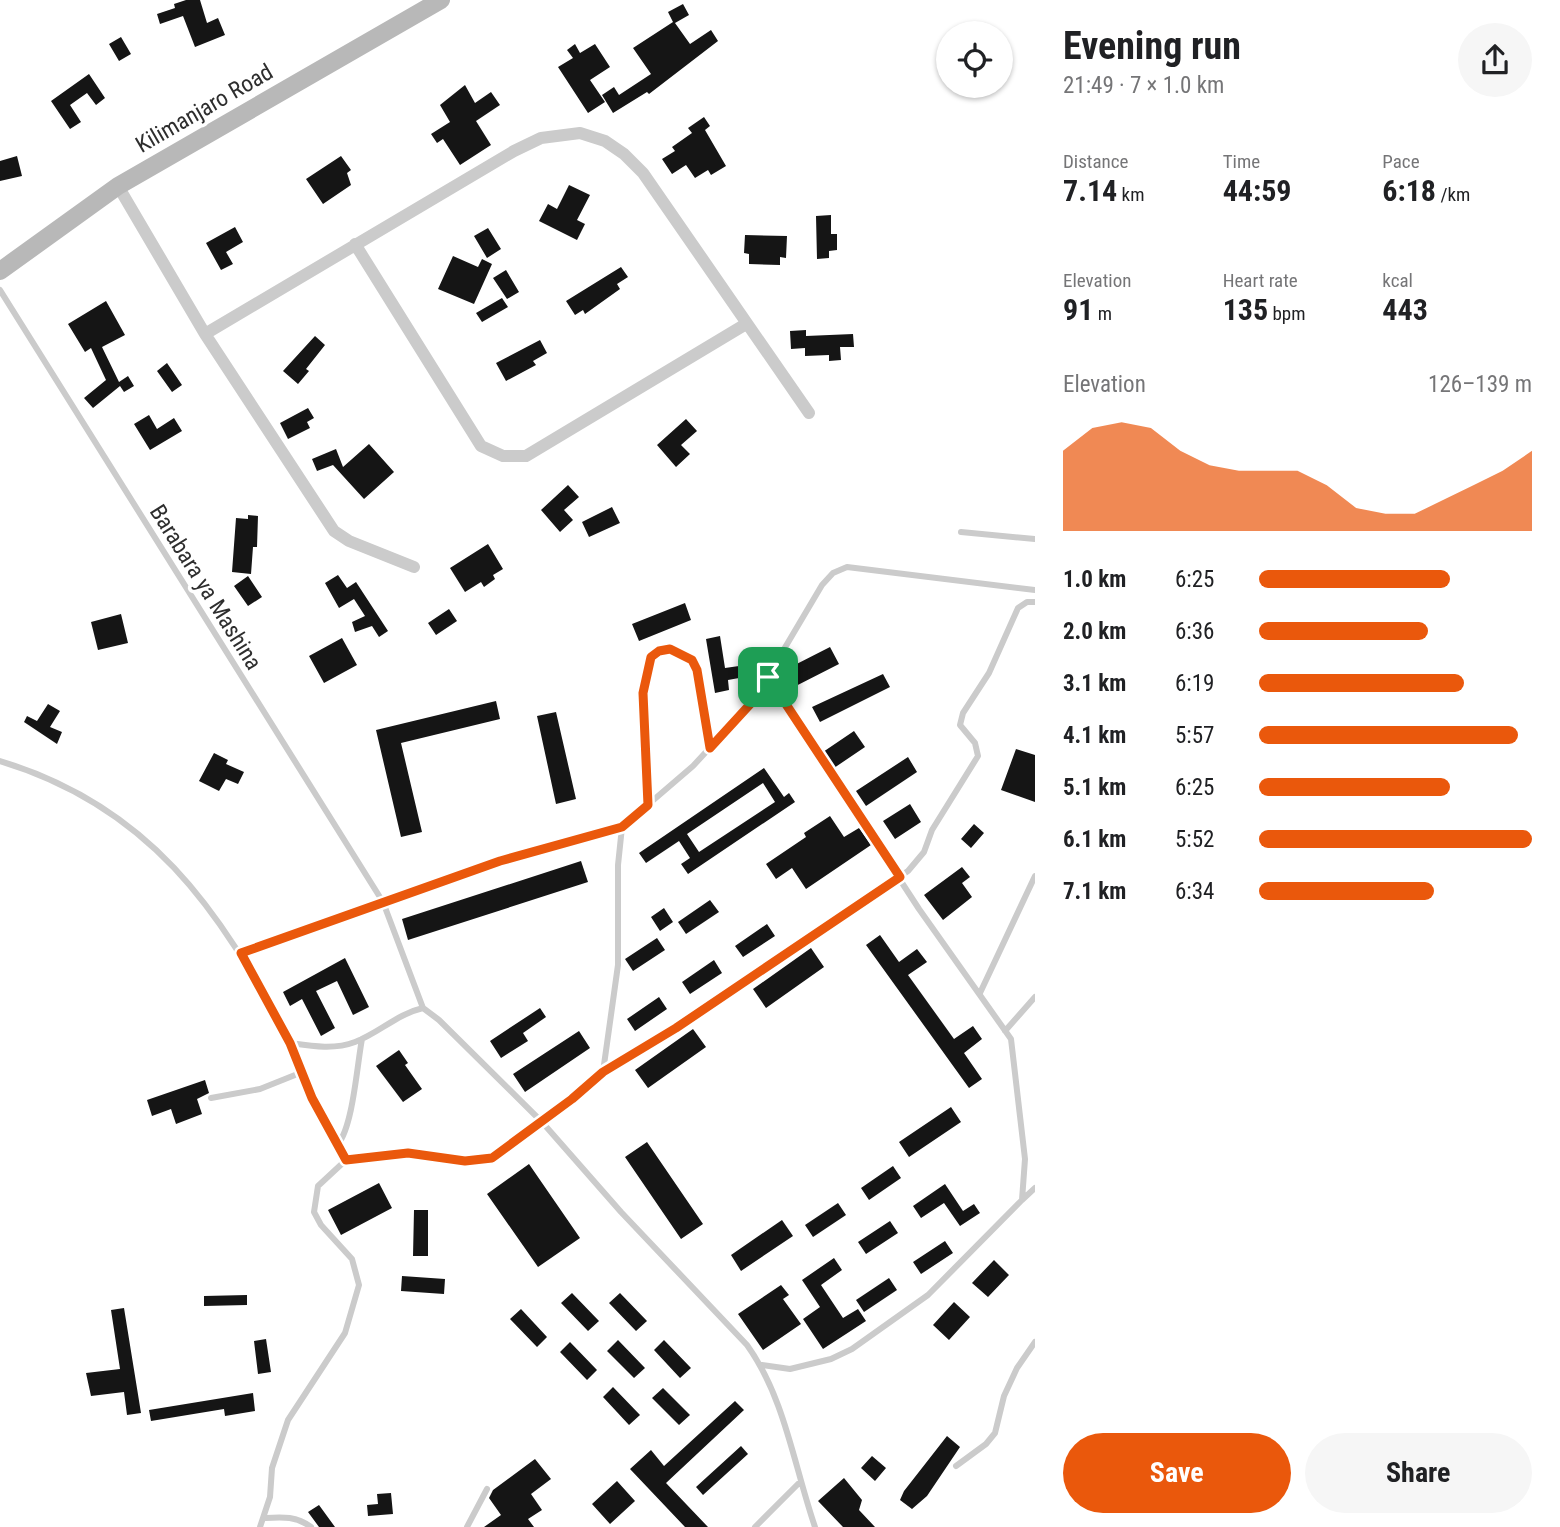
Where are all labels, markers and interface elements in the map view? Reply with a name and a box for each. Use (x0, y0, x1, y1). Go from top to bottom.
map controls (936, 21, 1013, 98)
button: locate (936, 21, 1013, 98)
button: share (1458, 23, 1532, 97)
text: Evening run (1063, 24, 1241, 68)
street label: Kilimanjaro Road (131, 58, 278, 159)
text: 21:49 · 7 × 1.0 km (1063, 72, 1224, 99)
text: Distance (1063, 150, 1128, 173)
text: Time (1223, 150, 1260, 173)
text: Pace (1382, 150, 1420, 173)
text: 7.14 (1063, 173, 1117, 208)
text: 44:59 (1223, 173, 1292, 208)
text: 6:18 (1382, 173, 1436, 208)
text: km (1117, 183, 1144, 206)
text: /km (1436, 183, 1470, 206)
text: Elevation (1063, 269, 1131, 292)
text: Heart rate (1223, 269, 1298, 292)
text: kcal (1382, 269, 1413, 292)
text: 91 (1063, 292, 1093, 327)
text: 135 (1223, 292, 1268, 327)
text: 443 (1382, 292, 1428, 327)
text: m (1093, 302, 1112, 325)
text: bpm (1268, 302, 1306, 325)
text: Elevation (1063, 371, 1146, 398)
text: 126–139 m (1428, 371, 1532, 398)
street label: Barabara ya Mashina (144, 500, 267, 675)
text: 1.0 km (1063, 566, 1126, 593)
text: 6:25 (1175, 566, 1214, 593)
text: 2.0 km (1063, 618, 1126, 645)
text: 6:36 (1175, 618, 1214, 645)
pin (738, 647, 798, 707)
icon: arrive (749, 658, 787, 696)
text: 3.1 km (1063, 670, 1126, 697)
text: 6:19 (1175, 670, 1214, 697)
text: 4.1 km (1063, 722, 1126, 749)
text: 5:57 (1175, 722, 1214, 749)
text: 5.1 km (1063, 774, 1126, 801)
text: 6:25 (1175, 774, 1214, 801)
text: 6.1 km (1063, 826, 1126, 853)
text: 5:52 (1175, 826, 1214, 853)
text: 7.1 km (1063, 878, 1126, 905)
text: 6:34 (1175, 878, 1214, 905)
button: Save (1063, 1433, 1291, 1513)
button: Share (1305, 1433, 1532, 1513)

